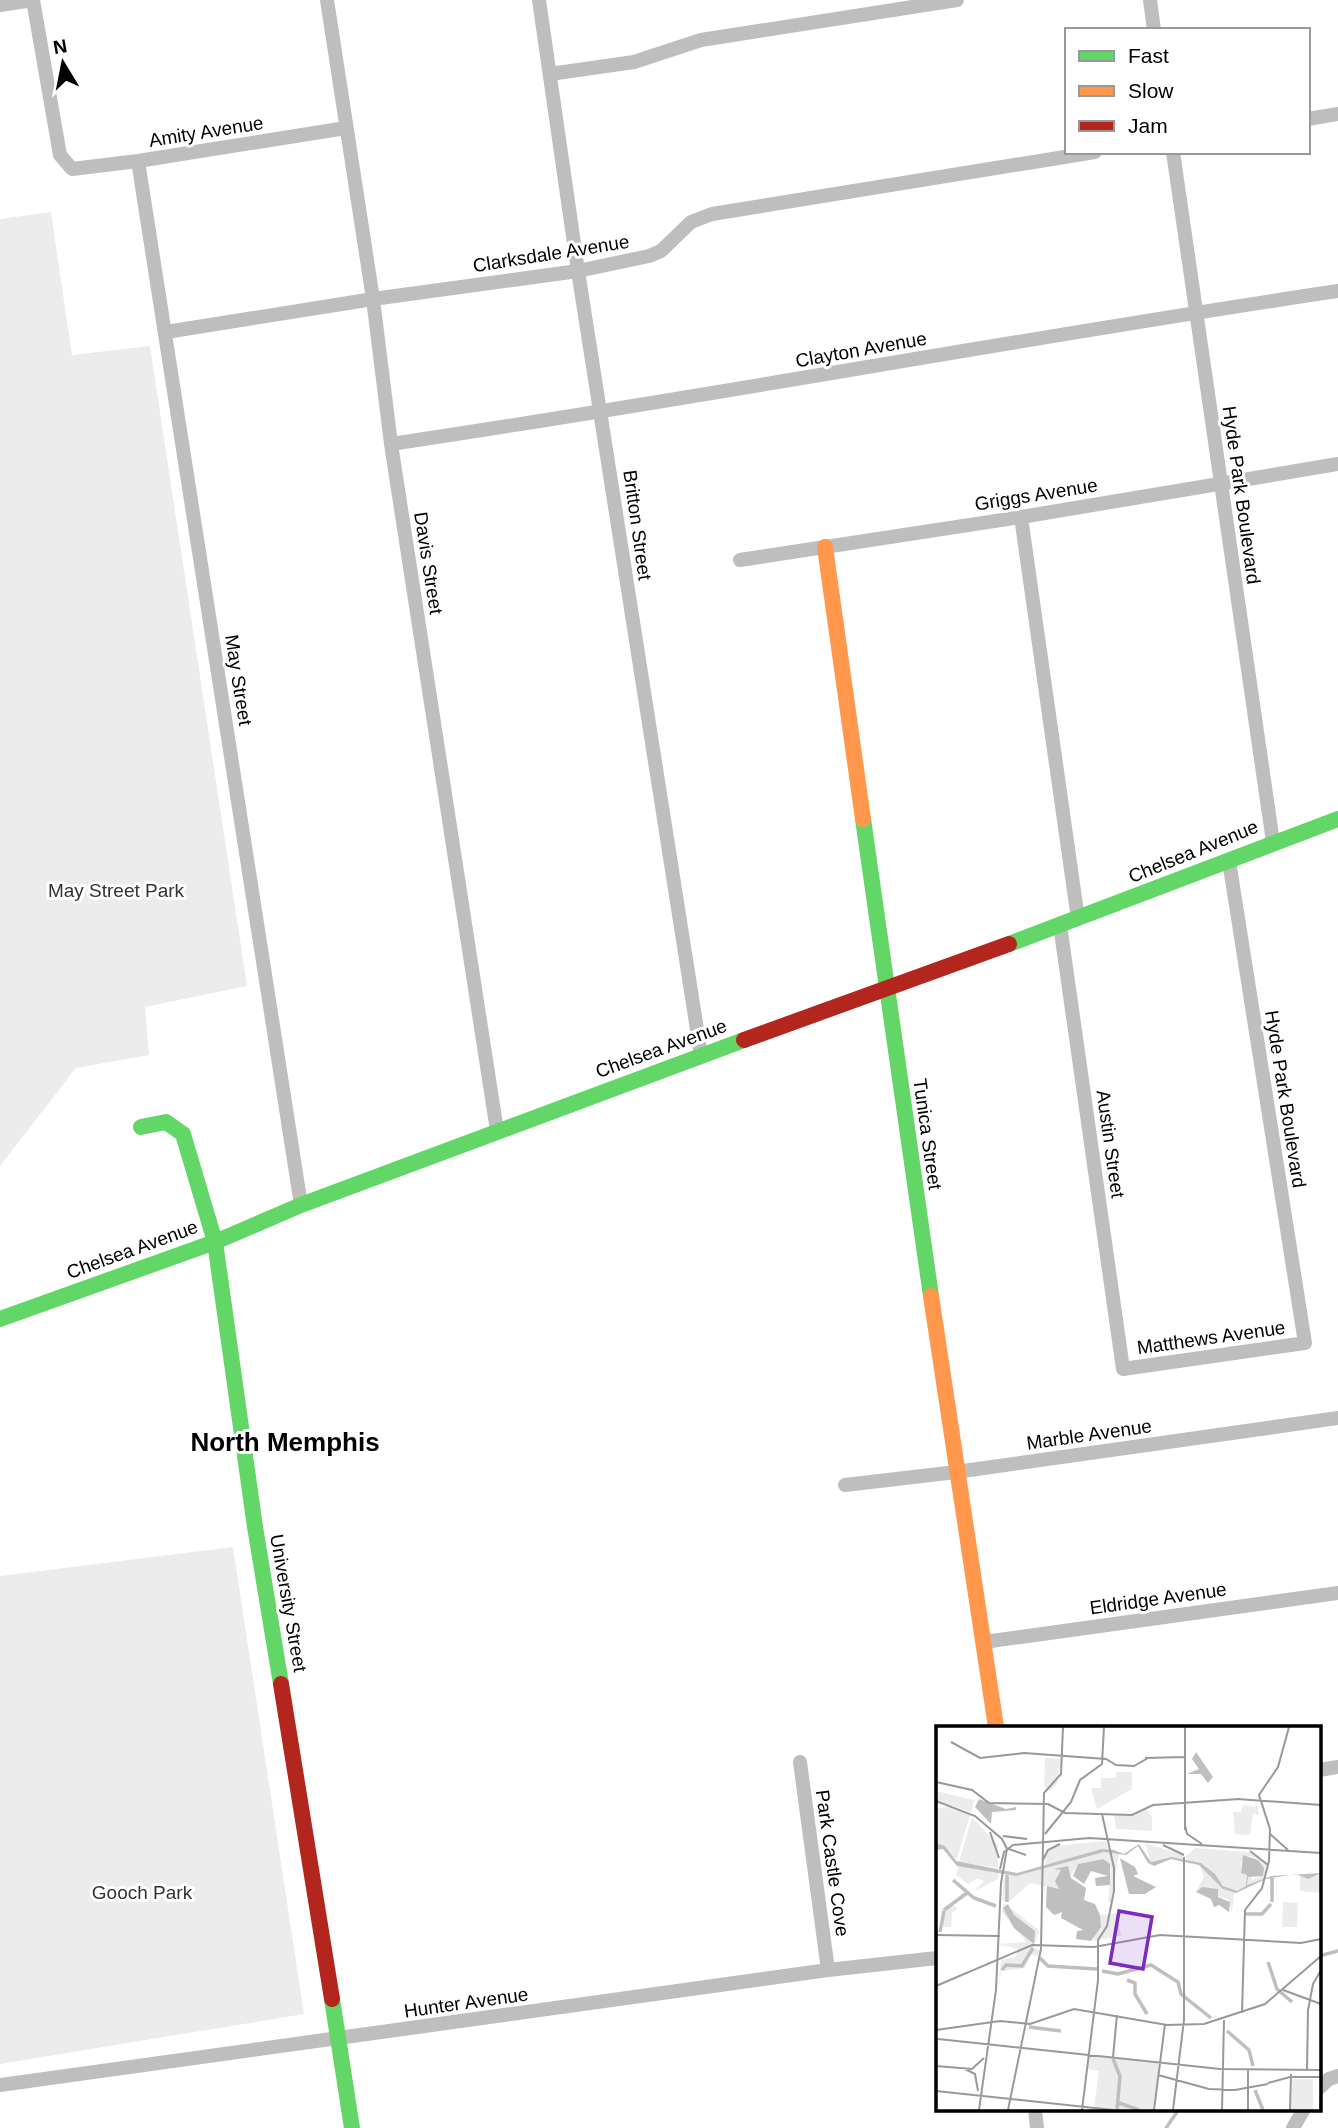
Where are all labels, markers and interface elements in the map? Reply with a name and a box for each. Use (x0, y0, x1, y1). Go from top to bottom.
north arrow (28, 28, 98, 98)
legend (1065, 28, 1310, 154)
text: N (52, 35, 69, 58)
text: Fast (1128, 44, 1169, 67)
text: Slow (1128, 79, 1174, 102)
street label: Amity Avenue (147, 112, 265, 151)
text: Jam (1128, 114, 1168, 137)
street label: Clarksdale Avenue (471, 231, 631, 276)
street label: Clayton Avenue (794, 328, 928, 371)
street label: Hyde Park Boulevard (1219, 405, 1264, 585)
street label: Britton Street (619, 469, 656, 582)
street label: Griggs Avenue (973, 474, 1099, 515)
street label: Davis Street (410, 510, 447, 617)
street label: May Street (221, 633, 256, 728)
street label: Chelsea Avenue (1125, 816, 1261, 887)
park label: May Street Park (48, 880, 185, 901)
street label: Hyde Park Boulevard (1261, 1009, 1310, 1189)
street label: Chelsea Avenue (593, 1015, 730, 1082)
street label: Tunica Street (909, 1077, 946, 1192)
street label: Austin Street (1093, 1089, 1129, 1200)
street label: Chelsea Avenue (64, 1216, 201, 1283)
street label: Matthews Avenue (1136, 1317, 1287, 1358)
street label: Marble Avenue (1025, 1415, 1153, 1454)
district label: North Memphis (190, 1427, 380, 1457)
street label: University Street (266, 1533, 311, 1674)
street label: Eldridge Avenue (1088, 1578, 1228, 1618)
inset map (936, 1726, 1320, 2110)
street label: Park Castle Cove (812, 1788, 853, 1938)
park label: Gooch Park (92, 1882, 193, 1903)
street label: Hunter Avenue (403, 1983, 530, 2022)

